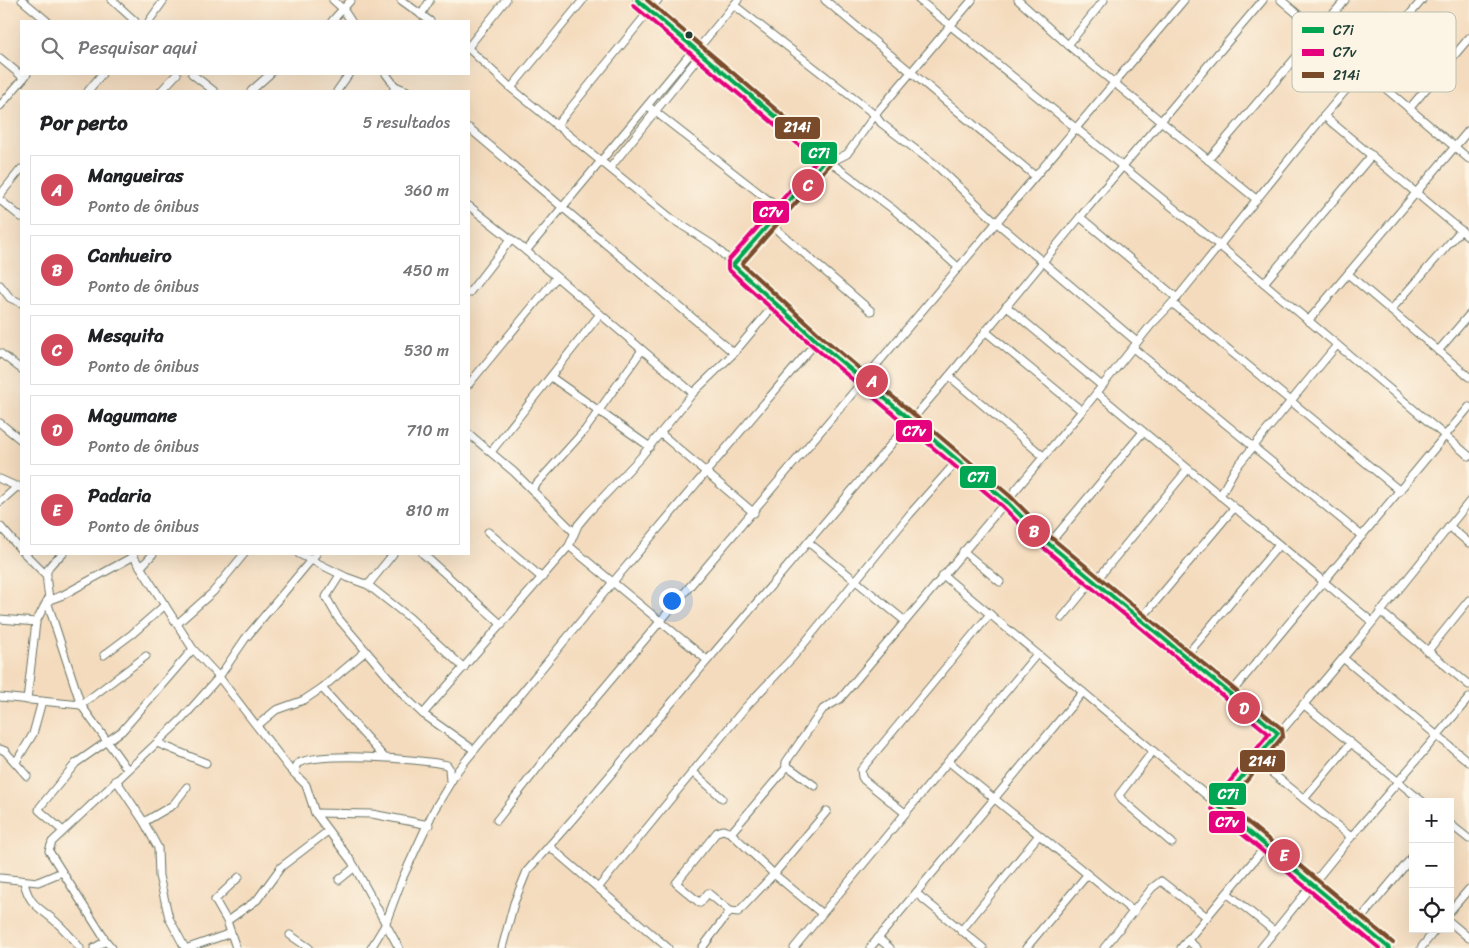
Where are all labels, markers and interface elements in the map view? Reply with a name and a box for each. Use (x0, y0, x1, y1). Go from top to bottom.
legend (1292, 12, 1456, 92)
text: C7i (1333, 18, 1355, 43)
search box (20, 20, 470, 75)
unlabelled marker (684, 30, 694, 40)
text: Pesquisar aqui (78, 31, 197, 64)
icon: search (38, 34, 66, 62)
text: C7v (1333, 40, 1358, 65)
text: 214i (1333, 63, 1361, 88)
text: Por perto (40, 104, 128, 142)
text: 5 resultados (363, 108, 450, 137)
text: 214i (783, 115, 811, 140)
line badge: 214i (774, 116, 821, 140)
line badge: C7i (800, 141, 838, 165)
text: C7i (808, 141, 830, 166)
text: Mangueiras (88, 159, 184, 192)
pin: C (792, 166, 824, 204)
text: A (52, 176, 62, 205)
text: 360 m (405, 176, 449, 205)
text: Ponto de ônibus (88, 192, 199, 221)
line badge: C7v (752, 200, 790, 224)
text: C7v (758, 200, 784, 225)
text: Canhueiro (88, 239, 172, 272)
text: B (52, 256, 62, 285)
text: 450 m (403, 256, 449, 285)
text: Ponto de ônibus (88, 272, 199, 301)
text: Mesquita (88, 319, 164, 352)
text: C (52, 336, 62, 365)
text: 530 m (404, 336, 449, 365)
text: Ponto de ônibus (88, 352, 199, 381)
pin: A (856, 362, 888, 400)
text: Magumane (88, 399, 177, 432)
text: D (52, 416, 62, 445)
text: 710 m (406, 416, 449, 445)
line badge: C7v (895, 419, 933, 443)
text: C7v (901, 419, 927, 444)
text: Ponto de ônibus (88, 432, 199, 461)
line badge: C7i (959, 465, 997, 489)
text: C7i (967, 465, 989, 490)
text: Padaria (88, 479, 151, 512)
text: E (53, 496, 61, 525)
text: 810 m (406, 496, 449, 525)
text: Ponto de ônibus (88, 512, 199, 541)
pin: B (1018, 512, 1050, 550)
your location (659, 588, 685, 614)
pin: D (1228, 689, 1260, 727)
line badge: 214i (1239, 749, 1286, 773)
text: 214i (1248, 749, 1276, 774)
line badge: C7i (1208, 782, 1247, 806)
text: C7i (1217, 782, 1239, 807)
map controls (1409, 798, 1454, 933)
button: + (1409, 798, 1454, 843)
line badge: C7v (1208, 810, 1246, 834)
text: C7v (1214, 810, 1240, 835)
pin: E (1268, 836, 1300, 874)
button: − (1409, 843, 1454, 888)
button: locate (1409, 888, 1454, 933)

